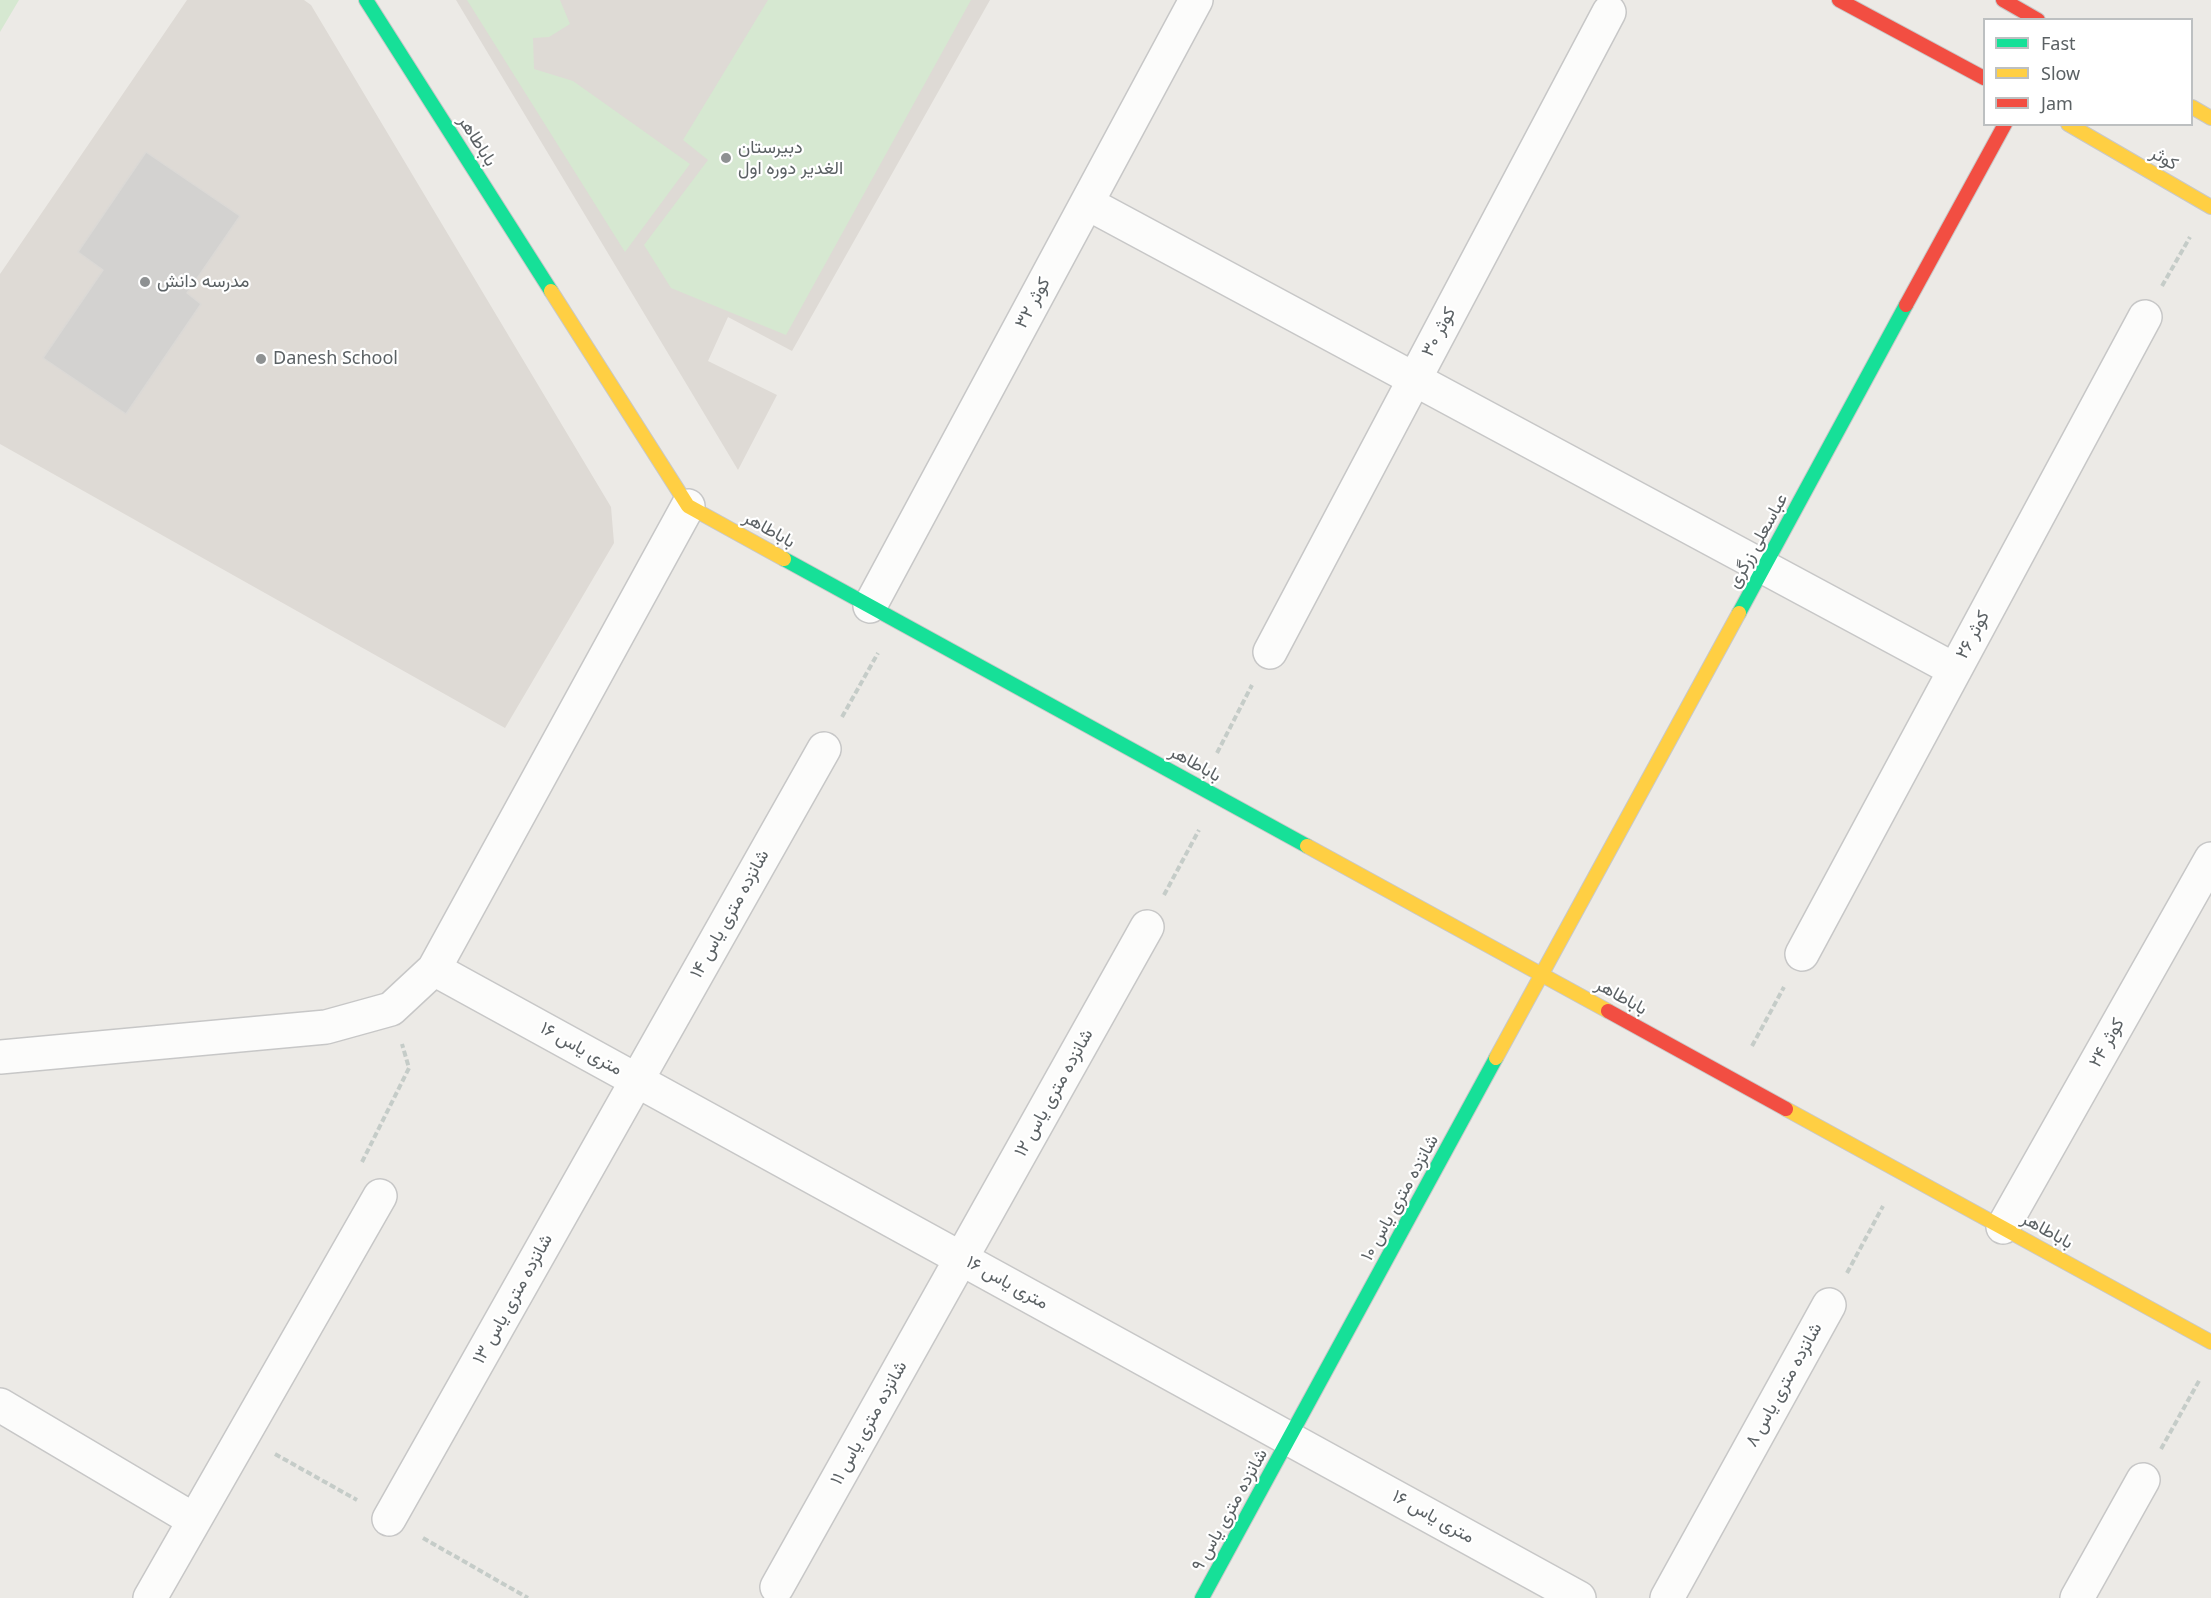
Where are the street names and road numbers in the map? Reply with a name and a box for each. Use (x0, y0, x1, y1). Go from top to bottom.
street label: باباطاهر (453, 112, 501, 170)
street label: کوثر (2146, 143, 2182, 175)
street label: کوثر ۳۲ (1011, 274, 1055, 332)
street label: کوثر ۳۰ (1417, 304, 1461, 360)
street label: عباسعلی زرگری (1723, 490, 1793, 592)
street label: باباطاهر (739, 507, 799, 553)
street label: کوثر ۲۶ (1951, 607, 1995, 663)
street label: باباطاهر (1165, 741, 1225, 787)
street label: شانزده متری یاس ۱۴ (686, 846, 774, 982)
street label: باباطاهر (1591, 974, 1651, 1020)
street label: کوثر ۲۴ (2085, 1015, 2129, 1071)
street label: ۱۶ متری یاس (536, 1018, 626, 1080)
street label: شانزده متری یاس ۱۲ (1010, 1025, 1098, 1161)
street label: شانزده متری یاس ۱۰ (1356, 1131, 1444, 1265)
street label: باباطاهر (2017, 1208, 2077, 1254)
street label: شانزده متری یاس ۱۳ (468, 1230, 558, 1368)
street label: ۱۶ متری یاس (962, 1252, 1052, 1314)
street label: شانزده متری یاس ۸ (1741, 1319, 1827, 1451)
street label: شانزده متری یاس ۱۱ (826, 1357, 912, 1489)
street label: شانزده متری یاس ۹ (1187, 1445, 1273, 1575)
street label: ۱۶ متری یاس (1388, 1486, 1478, 1548)

